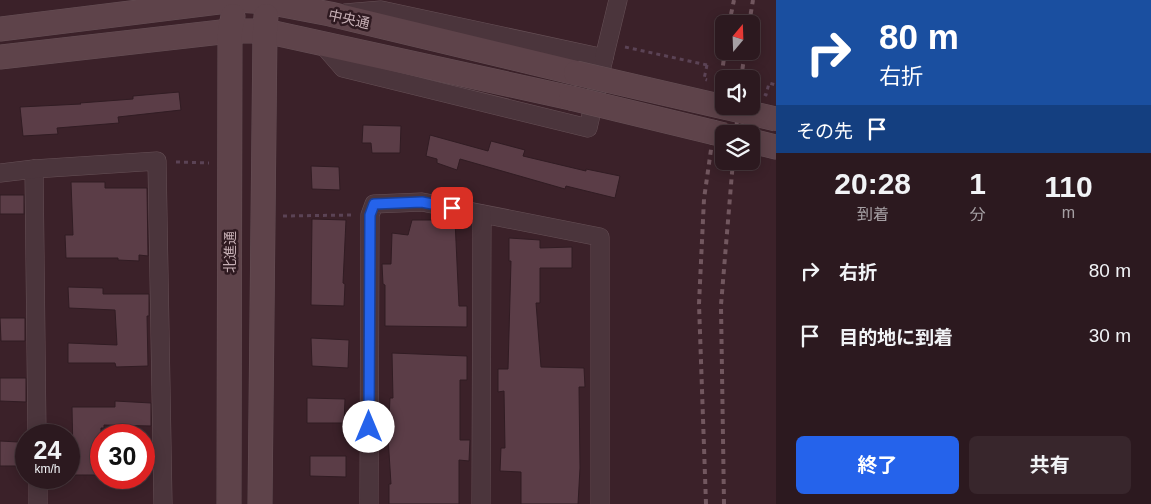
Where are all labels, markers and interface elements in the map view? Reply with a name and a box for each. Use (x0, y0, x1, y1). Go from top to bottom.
street label: 中央通 (327, 6, 371, 32)
north arrow (715, 15, 760, 60)
map controls (715, 15, 760, 170)
text: 80 m (879, 17, 959, 56)
icon: right (796, 20, 861, 85)
text: 右折 (879, 64, 923, 89)
button: sound (715, 70, 760, 115)
icon: arrive (863, 115, 891, 143)
text: その先 (796, 121, 853, 142)
button: layers (715, 125, 760, 170)
text: 20:28 (834, 167, 911, 200)
text: 1 (969, 167, 986, 200)
text: 110 (1044, 170, 1093, 203)
pin (431, 187, 473, 229)
icon: arrive (438, 194, 466, 222)
text: m (1062, 204, 1075, 221)
text: 到着 (857, 206, 889, 223)
text: 分 (970, 206, 986, 223)
street label: 北進通 (222, 231, 238, 273)
icon: right (796, 257, 824, 285)
text: 80 m (1089, 260, 1131, 281)
text: 右折 (839, 262, 877, 283)
icon: arrive (796, 322, 824, 350)
text: 30 m (1089, 325, 1131, 346)
text: 目的地に到着 (839, 327, 953, 348)
position arrow (342, 400, 394, 452)
speed limit sign: 30 (90, 424, 155, 489)
text: 24 (34, 436, 61, 464)
button: 終了 (796, 436, 959, 494)
button: 共有 (969, 436, 1131, 494)
text: km/h (34, 462, 61, 476)

